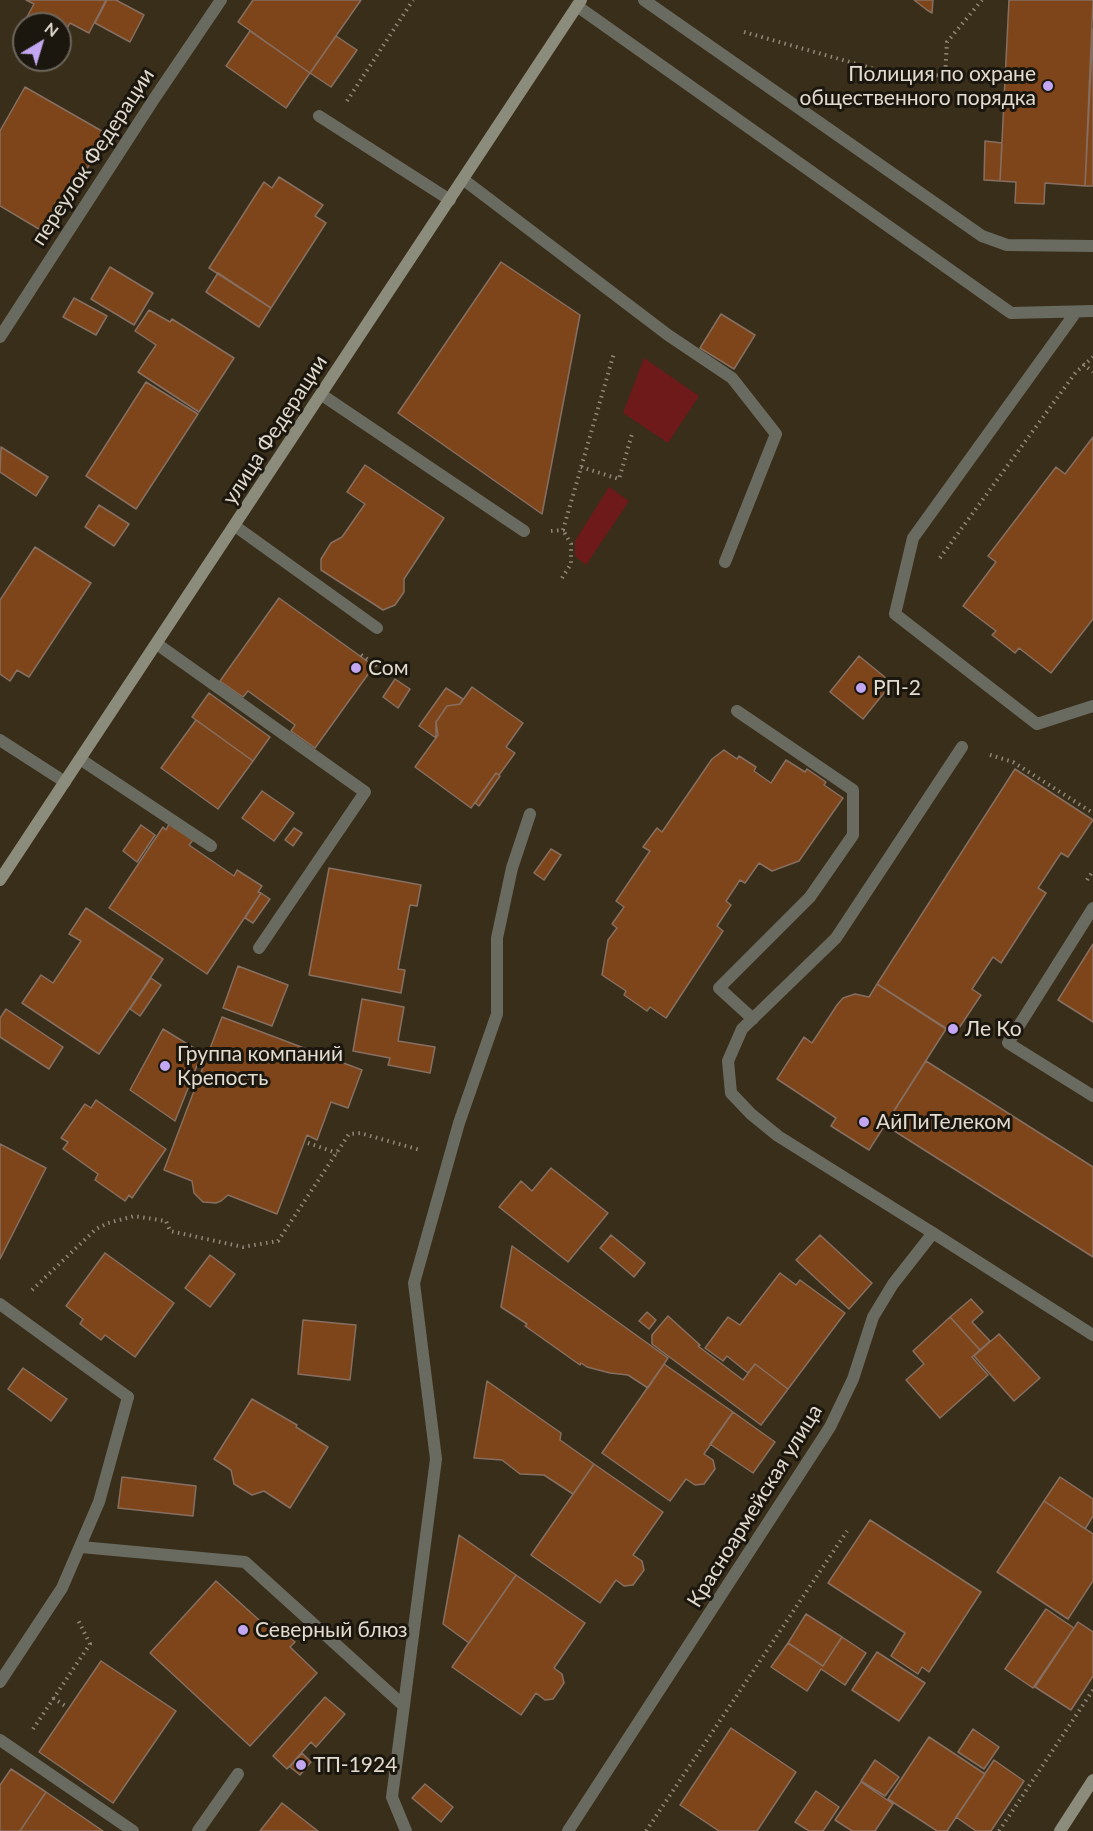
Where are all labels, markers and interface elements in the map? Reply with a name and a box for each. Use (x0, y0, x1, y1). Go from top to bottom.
north arrow (12, 12, 72, 72)
text: N (41, 18, 63, 40)
place label: Полиция по охране общественного порядка (800, 61, 1036, 111)
street label: переулок Федерации (26, 64, 160, 250)
marker: Полиция по охране общественного порядка (1041, 79, 1055, 93)
street label: улица Федерации (217, 351, 333, 509)
place label: Сом (368, 655, 409, 681)
marker: Сом (349, 661, 363, 675)
place label: РП-2 (873, 675, 921, 701)
marker: РП-2 (854, 681, 868, 695)
place label: Ле Ко (965, 1016, 1022, 1042)
marker: Ле Ко (946, 1022, 960, 1036)
place label: Группа компаний Крепость (177, 1041, 343, 1091)
marker: Группа компаний Крепость (158, 1059, 172, 1073)
place label: АйПиТелеком (876, 1109, 1011, 1135)
marker: АйПиТелеком (857, 1115, 871, 1129)
street label: Красноармейская улица (682, 1400, 828, 1612)
place label: Северный блюз (255, 1617, 408, 1643)
marker: Северный блюз (236, 1623, 250, 1637)
place label: ТП-1924 (313, 1752, 397, 1778)
marker: ТП-1924 (294, 1758, 308, 1772)

